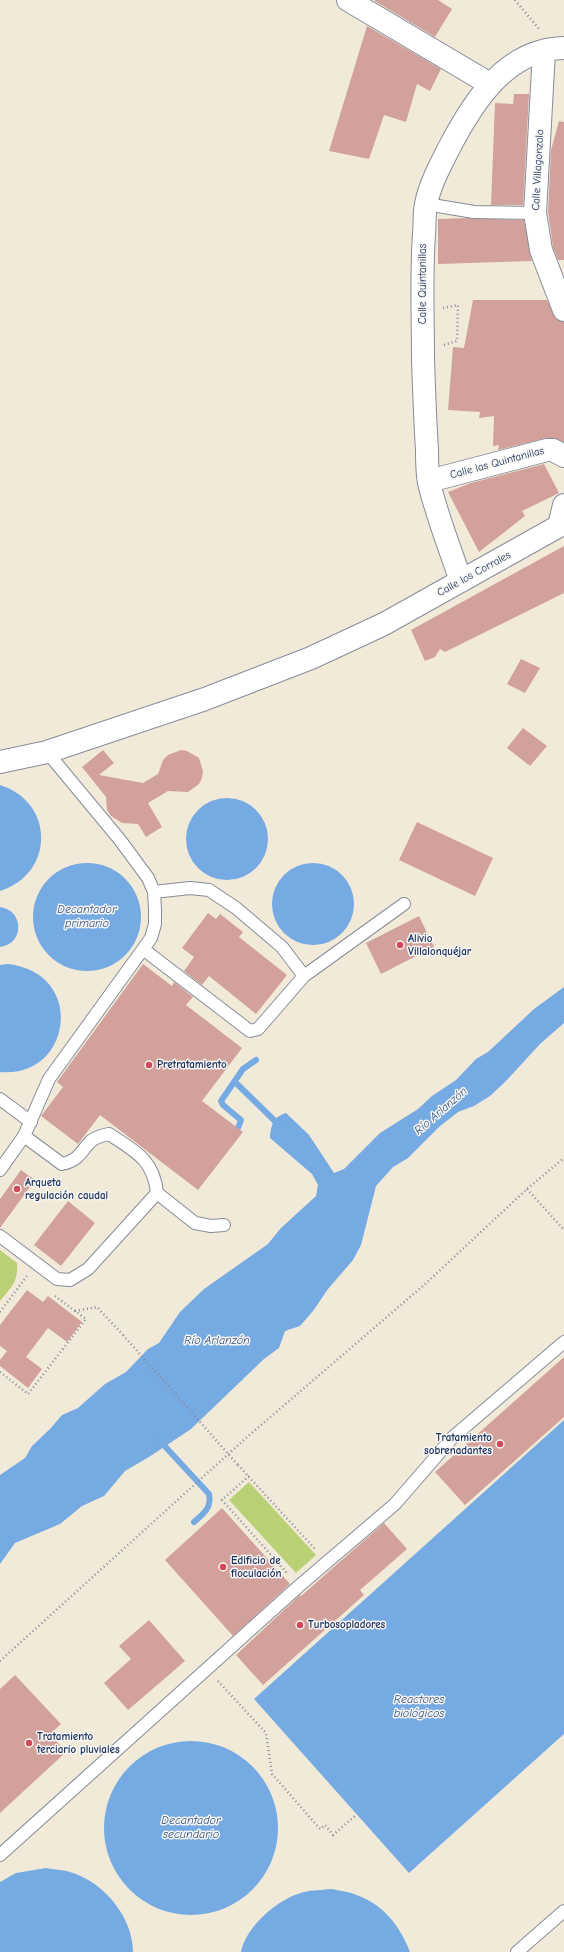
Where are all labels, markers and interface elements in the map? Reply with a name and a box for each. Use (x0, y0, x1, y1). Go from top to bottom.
street label: Calle Villagonzalo (529, 129, 547, 211)
street label: Calle Quintanillas (416, 244, 430, 324)
street label: Calle las Quintanillas (448, 444, 546, 482)
street label: Calle los Corrales (435, 548, 513, 600)
water label: Decantador primario (57, 903, 117, 931)
place label: Alivio Villalonquéjar (408, 932, 471, 958)
marker: Alivio Villalonquéjar (395, 940, 405, 950)
place label: Pretratamiento (157, 1058, 227, 1072)
marker: Pretratamiento (144, 1060, 154, 1070)
water label: Río Arlanzón (412, 1084, 470, 1138)
place label: Arqueta regulación caudal (25, 1176, 108, 1202)
marker: Arqueta regulación caudal (12, 1184, 22, 1194)
water label: Río Arlanzón (184, 1334, 250, 1348)
place label: Tratamiento sobrenadantes (424, 1431, 492, 1457)
marker: Tratamiento sobrenadantes (495, 1439, 505, 1449)
place label: Edificio de floculación (231, 1554, 281, 1580)
marker: Edificio de floculación (218, 1562, 228, 1572)
place label: Turbosopladores (308, 1618, 385, 1632)
marker: Turbosopladores (295, 1620, 305, 1630)
water label: Reactores biológicos (394, 1693, 444, 1721)
place label: Tratamiento terciario pluviales (37, 1730, 120, 1756)
marker: Tratamiento terciario pluviales (24, 1738, 34, 1748)
water label: Decantador secundario (161, 1814, 221, 1842)

